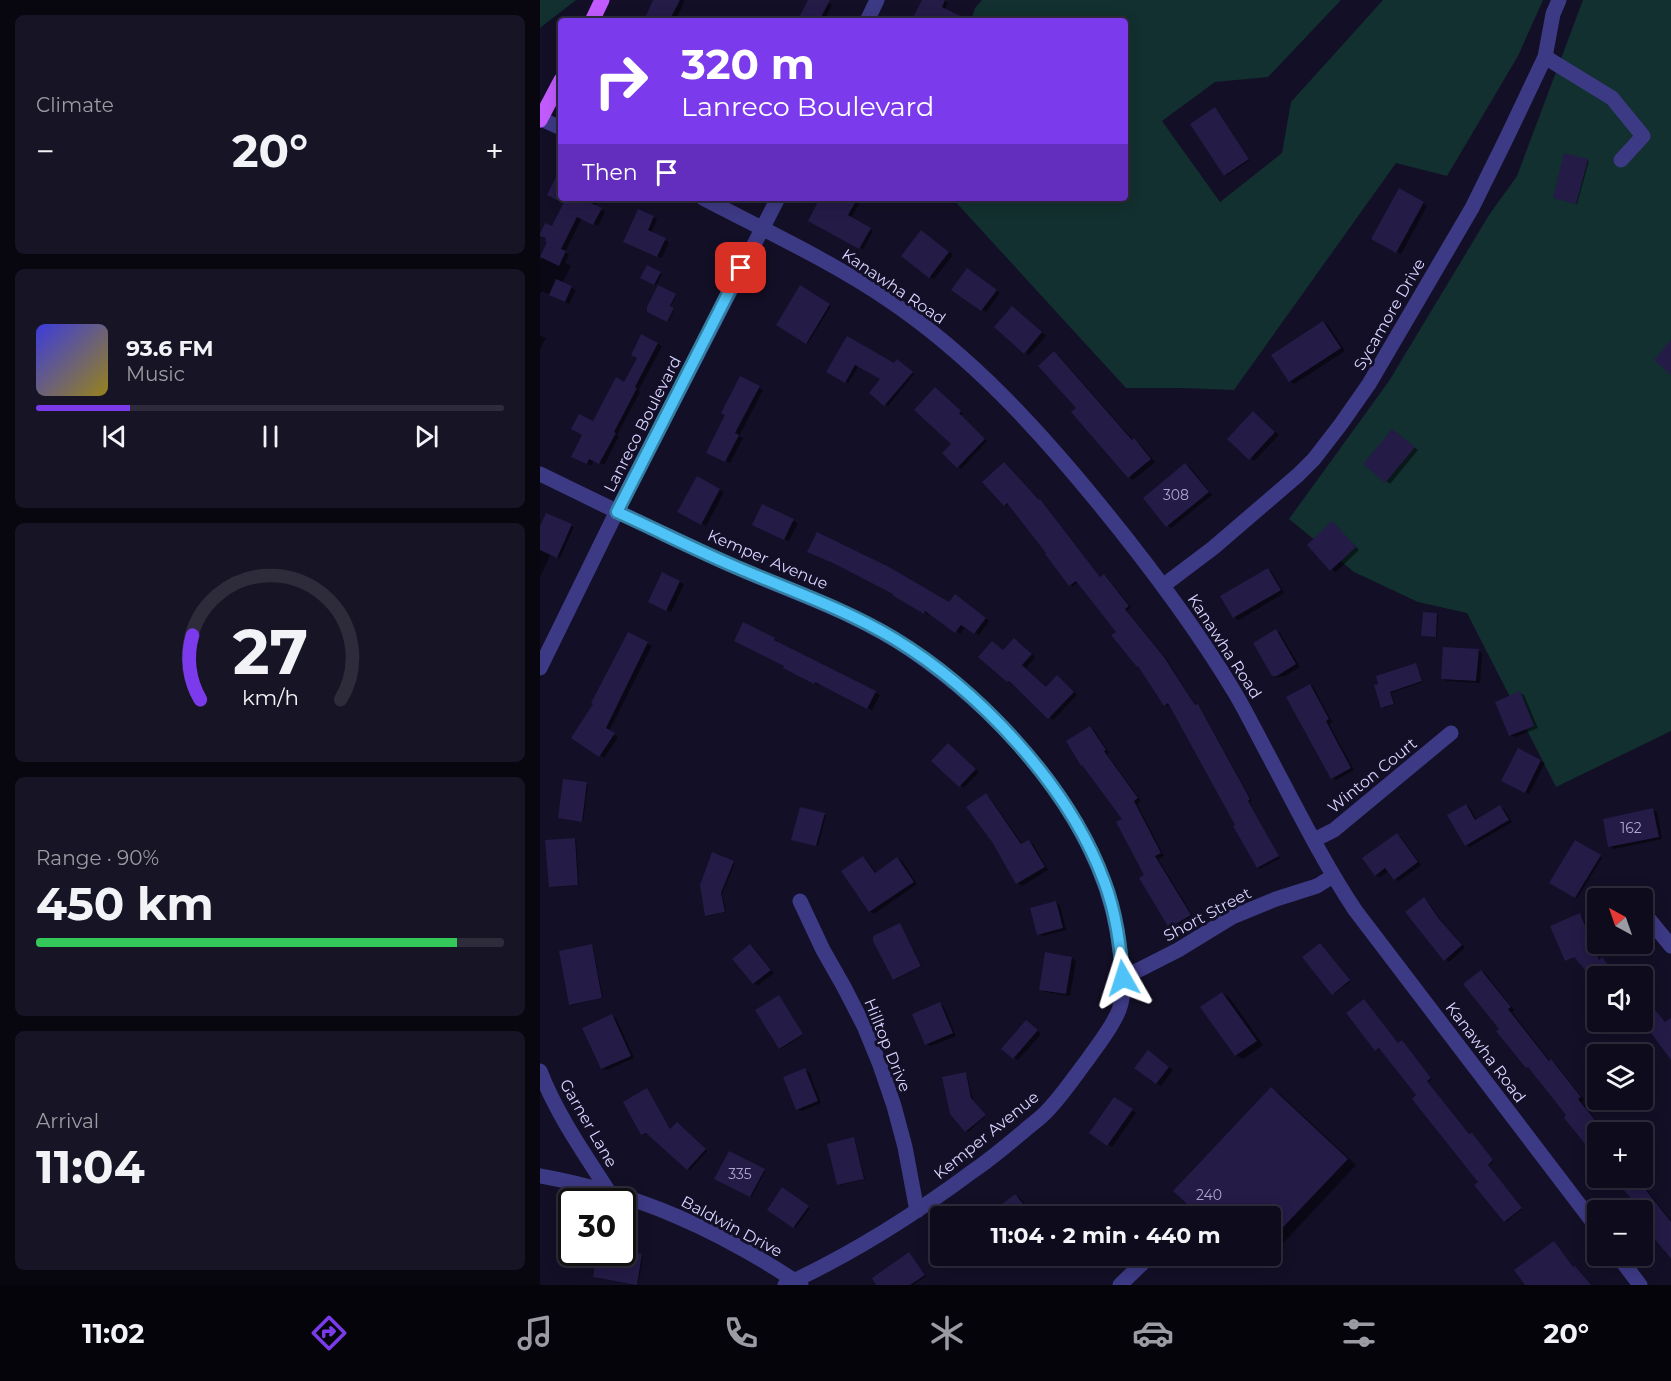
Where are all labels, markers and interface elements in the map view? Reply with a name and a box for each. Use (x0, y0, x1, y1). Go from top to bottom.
text: 320 m (681, 38, 815, 90)
icon: right (582, 42, 660, 120)
text: Lanreco Boulevard (681, 90, 934, 123)
text: Climate (36, 93, 114, 117)
text: 20° (232, 123, 308, 178)
text: − (36, 131, 55, 171)
text: + (485, 131, 504, 171)
icon: arrive (650, 156, 683, 189)
text: Then (582, 159, 638, 186)
pin (715, 242, 766, 293)
street label: Kanawha Road (838, 245, 949, 328)
icon: arrive (724, 251, 757, 284)
street label: Sycamore Drive (1350, 255, 1429, 373)
text: 93.6 FM (126, 335, 214, 362)
street label: Lanreco Boulevard (600, 353, 685, 495)
text: Music (126, 362, 185, 386)
icon: previous (98, 420, 131, 453)
icon: pause (254, 420, 287, 453)
icon: next (410, 420, 443, 453)
house number: 308 (1163, 486, 1189, 504)
street label: Kemper Avenue (705, 525, 831, 593)
street label: Kanawha Road (1184, 590, 1266, 702)
text: 27 (232, 614, 308, 690)
text: km/h (241, 684, 299, 710)
street label: Winton Court (1324, 733, 1421, 817)
house number: 162 (1620, 819, 1642, 837)
text: Range · 90% (36, 846, 159, 870)
text: 450 km (36, 876, 214, 931)
street label: Short Street (1160, 883, 1255, 945)
north arrow (1587, 888, 1653, 954)
map controls (1587, 888, 1653, 1266)
position arrow (1091, 946, 1155, 1010)
button: sound (1587, 966, 1653, 1032)
street label: Hilltop Drive (860, 996, 915, 1095)
street label: Kanawha Road (1442, 998, 1530, 1106)
button: layers (1587, 1044, 1653, 1110)
street label: Garner Lane (556, 1076, 621, 1171)
street label: Kemper Avenue (930, 1087, 1042, 1183)
text: Arrival (36, 1109, 99, 1133)
button: + (1587, 1122, 1653, 1188)
text: 11:04 (36, 1139, 145, 1194)
house number: 335 (728, 1165, 752, 1183)
house number: 240 (1196, 1186, 1222, 1204)
speed limit sign: 30 (558, 1188, 636, 1266)
street label: Baldwin Drive (678, 1192, 786, 1261)
button: − (1587, 1200, 1653, 1266)
text: 11:04 · 2 min · 440 m (991, 1222, 1220, 1249)
icon: directions (308, 1312, 350, 1354)
icon: music (514, 1312, 556, 1354)
icon: phone (720, 1312, 762, 1354)
icon: climate (926, 1312, 968, 1354)
icon: car (1132, 1312, 1174, 1354)
icon: filters (1338, 1312, 1380, 1354)
text: 11:02 (82, 1317, 144, 1350)
text: 20° (1543, 1317, 1589, 1350)

